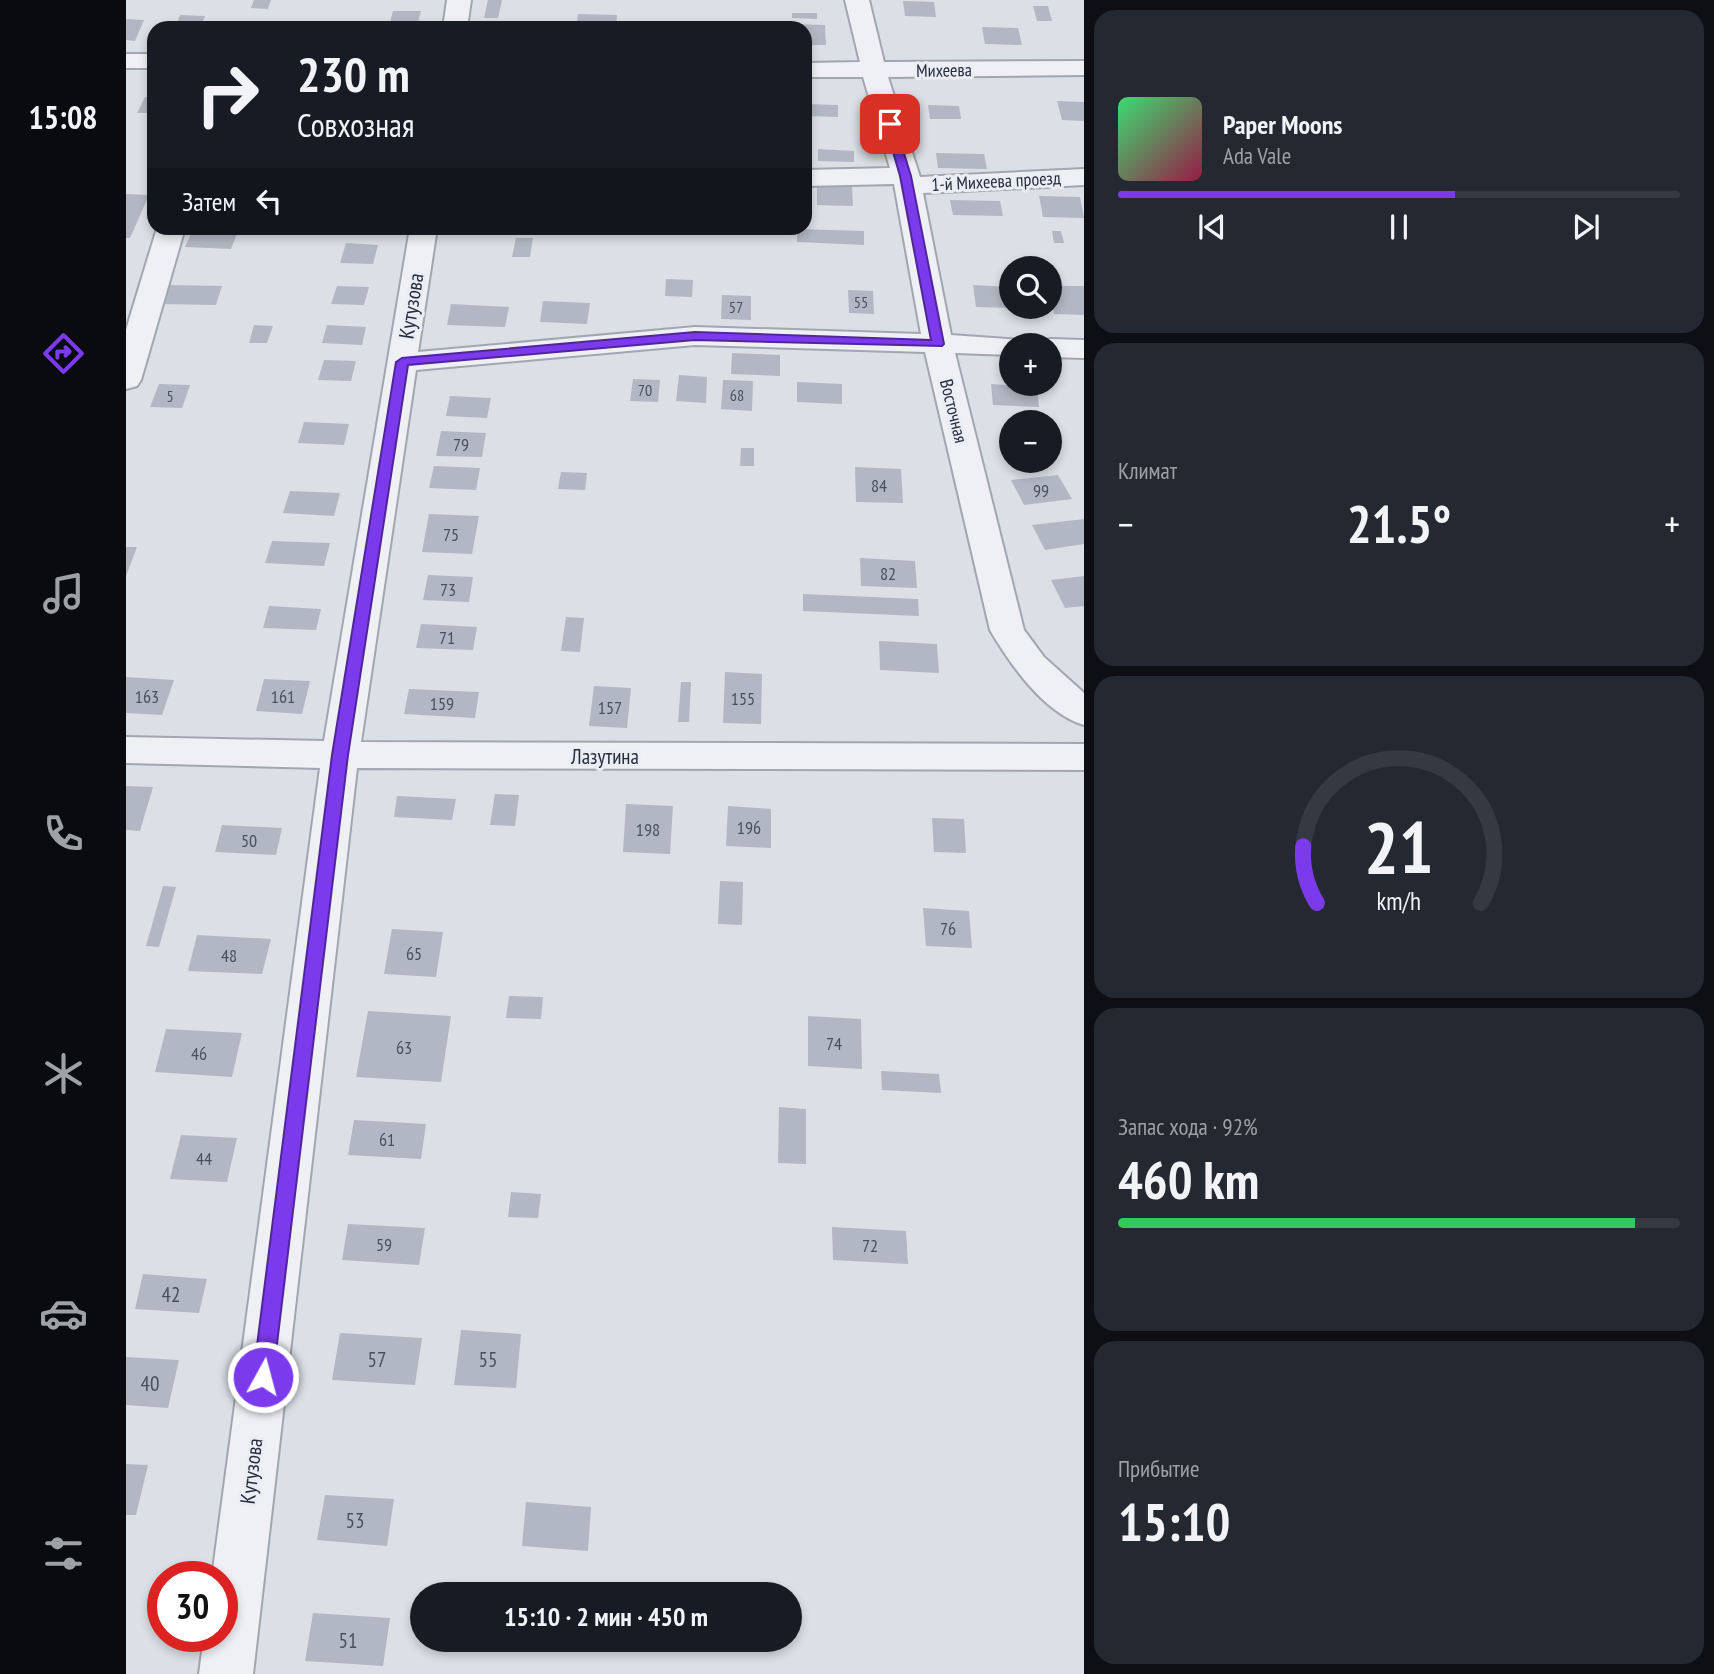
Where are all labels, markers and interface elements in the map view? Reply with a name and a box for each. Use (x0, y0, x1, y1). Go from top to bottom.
text: 230 m (297, 42, 410, 106)
icon: right (182, 49, 273, 140)
street label: Михеева (916, 58, 972, 82)
pin (860, 94, 920, 154)
text: 15:08 (28, 96, 98, 138)
text: Совхозная (297, 104, 414, 146)
icon: arrive (871, 105, 909, 143)
text: Paper Moons (1223, 108, 1342, 141)
text: Ada Vale (1223, 141, 1291, 170)
street label: 1-й Михеева проезд (931, 166, 1061, 196)
icon: left (250, 182, 288, 220)
text: Затем (182, 185, 236, 218)
icon: previous (1193, 208, 1231, 246)
icon: pause (1380, 208, 1418, 246)
icon: next (1567, 208, 1605, 246)
map controls (999, 256, 1062, 473)
button: search (999, 256, 1062, 319)
street label: Кутузова (392, 271, 430, 341)
house number: 55 (854, 292, 868, 312)
house number: 57 (729, 297, 743, 317)
icon: directions (39, 329, 88, 378)
button: + (999, 333, 1062, 396)
street label: Восточная (935, 377, 973, 445)
house number: 70 (638, 380, 652, 400)
house number: 68 (730, 385, 744, 405)
house number: 5 (166, 386, 174, 406)
button: − (999, 410, 1062, 473)
house number: 79 (453, 433, 469, 456)
text: Климат (1118, 456, 1177, 485)
house number: 84 (871, 474, 887, 497)
house number: 99 (1033, 479, 1049, 502)
text: 21.5° (1347, 490, 1451, 557)
text: − (1118, 499, 1134, 548)
text: + (1664, 499, 1680, 548)
house number: 75 (443, 523, 459, 546)
house number: 82 (880, 562, 896, 585)
icon: music (39, 569, 88, 618)
house number: 73 (440, 578, 456, 601)
house number: 71 (439, 626, 455, 649)
house number: 163 (135, 685, 159, 708)
house number: 161 (271, 685, 295, 708)
house number: 155 (731, 687, 755, 710)
house number: 159 (430, 692, 454, 715)
house number: 157 (598, 696, 622, 719)
street label: Лазутина (570, 743, 639, 770)
text: 21 (1364, 799, 1434, 893)
icon: phone (39, 809, 88, 858)
house number: 196 (737, 816, 761, 839)
house number: 198 (636, 818, 660, 841)
house number: 50 (241, 829, 257, 852)
text: km/h (1377, 885, 1421, 917)
house number: 76 (940, 917, 956, 940)
house number: 65 (406, 942, 422, 965)
house number: 48 (221, 944, 237, 967)
house number: 74 (826, 1032, 842, 1055)
house number: 63 (396, 1036, 412, 1059)
house number: 46 (191, 1042, 207, 1065)
icon: climate (39, 1049, 88, 1098)
text: Запас хода · 92% (1118, 1112, 1258, 1141)
house number: 61 (379, 1128, 395, 1151)
text: 460 km (1118, 1146, 1259, 1213)
house number: 44 (196, 1147, 212, 1170)
house number: 59 (376, 1233, 392, 1256)
house number: 72 (862, 1234, 878, 1257)
house number: 42 (162, 1281, 180, 1308)
icon: car (39, 1289, 88, 1338)
position arrow (226, 1340, 300, 1414)
house number: 57 (368, 1346, 386, 1373)
house number: 55 (479, 1346, 497, 1373)
house number: 40 (141, 1370, 159, 1397)
street label: Кутузова (234, 1437, 268, 1505)
text: Прибытие (1118, 1454, 1199, 1483)
text: 15:10 (1118, 1488, 1230, 1555)
house number: 53 (346, 1507, 364, 1534)
icon: filters (39, 1529, 88, 1578)
speed limit sign: 30 (147, 1561, 238, 1652)
text: 15:10 · 2 мин · 450 m (504, 1600, 708, 1633)
house number: 51 (339, 1627, 357, 1654)

